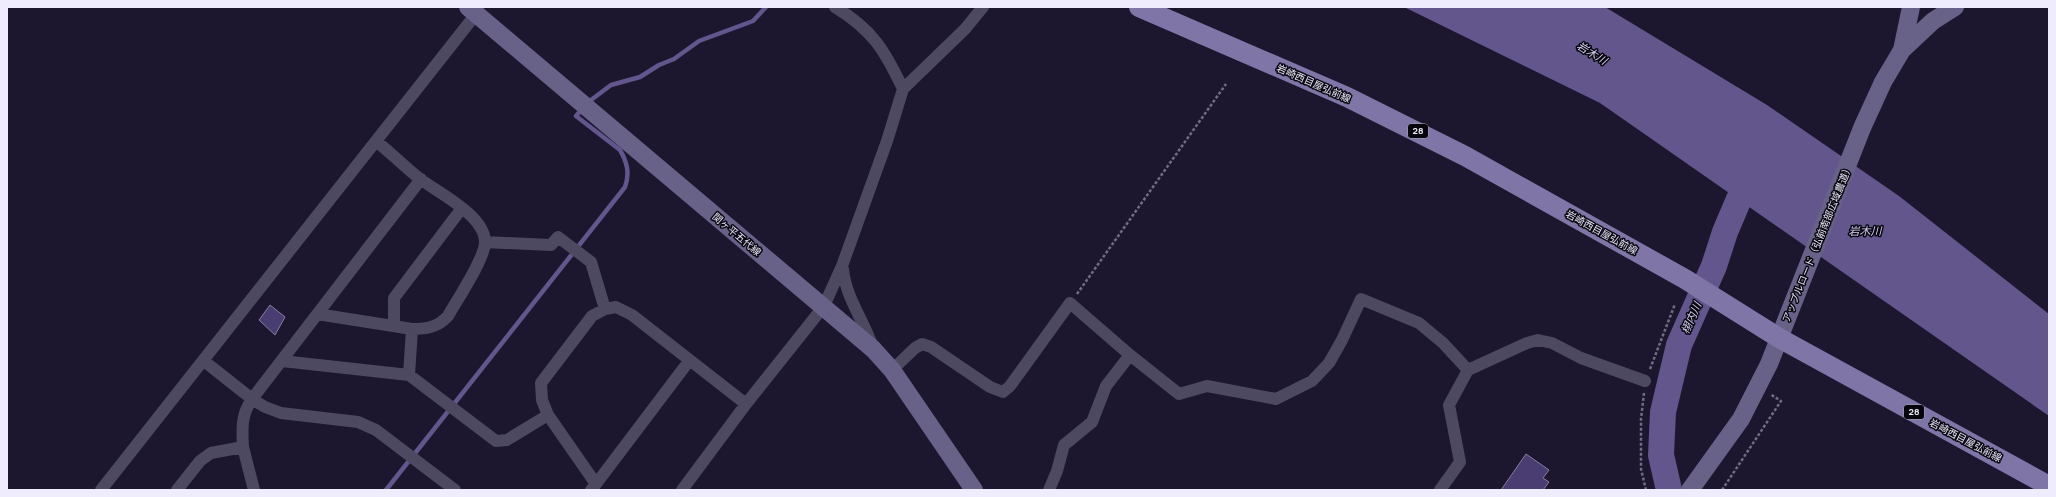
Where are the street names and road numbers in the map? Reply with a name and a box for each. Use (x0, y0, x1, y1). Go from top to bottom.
street label: 岩崎西目屋弘前線 (1275, 60, 1353, 106)
road number: 28 (1408, 124, 1428, 138)
street label: アップルロード（弘前南部広域農道） (1779, 162, 1855, 324)
street label: 岩崎西目屋弘前線 (1564, 206, 1640, 258)
street label: 関ヶ平五代線 (710, 209, 764, 259)
road number: 28 (1904, 405, 1924, 419)
street label: 岩崎西目屋弘前線 (1927, 415, 2005, 465)

